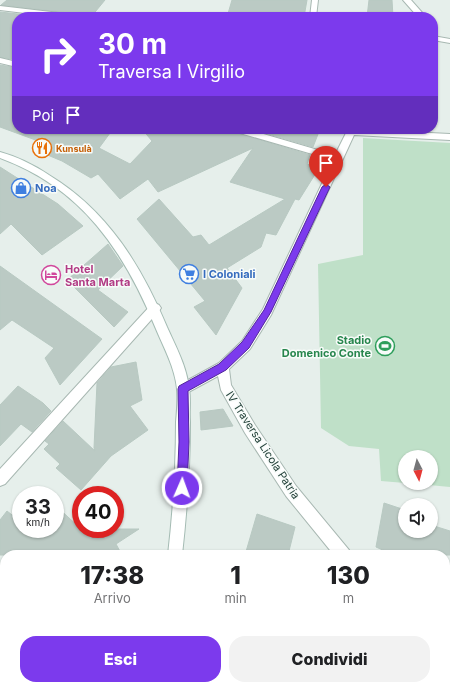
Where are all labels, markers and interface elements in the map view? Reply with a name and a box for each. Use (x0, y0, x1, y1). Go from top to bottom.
text: 30 m (98, 27, 167, 61)
icon: right (32, 28, 84, 80)
text: Traversa I Virgilio (98, 61, 245, 82)
icon: arrive (62, 104, 84, 126)
text: Poi (32, 106, 54, 125)
restaurant icon: Kunsulà (31, 137, 53, 159)
place label: Kunsulà (56, 143, 92, 154)
pin (309, 146, 343, 187)
icon: arrive (315, 152, 337, 174)
shop icon: Noa (10, 177, 32, 199)
place label: Noa (35, 181, 57, 195)
place label: Hotel Santa Marta (65, 262, 130, 289)
supermarket icon: I Coloniali (178, 263, 200, 285)
hotel icon: Hotel Santa Marta (40, 264, 62, 286)
place label: I Coloniali (203, 267, 256, 281)
place label: Stadio Domenico Conte (282, 333, 371, 360)
sports icon: Stadio Domenico Conte (374, 335, 396, 357)
street label: IV Traversa Licola Patria (223, 389, 303, 501)
north arrow (398, 450, 438, 490)
map controls (398, 450, 438, 538)
position arrow (161, 467, 203, 509)
speed limit sign: 40 (72, 486, 124, 538)
text: 33 (25, 495, 51, 519)
button: sound (398, 498, 438, 538)
text: km/h (26, 516, 50, 528)
text: 17:38 (80, 561, 144, 590)
text: 1 (230, 561, 241, 590)
text: 130 (327, 561, 370, 590)
text: Arrivo (94, 590, 131, 606)
text: min (224, 590, 247, 606)
text: m (343, 590, 354, 606)
button: Esci (20, 636, 221, 682)
button: Condividi (229, 636, 430, 682)

